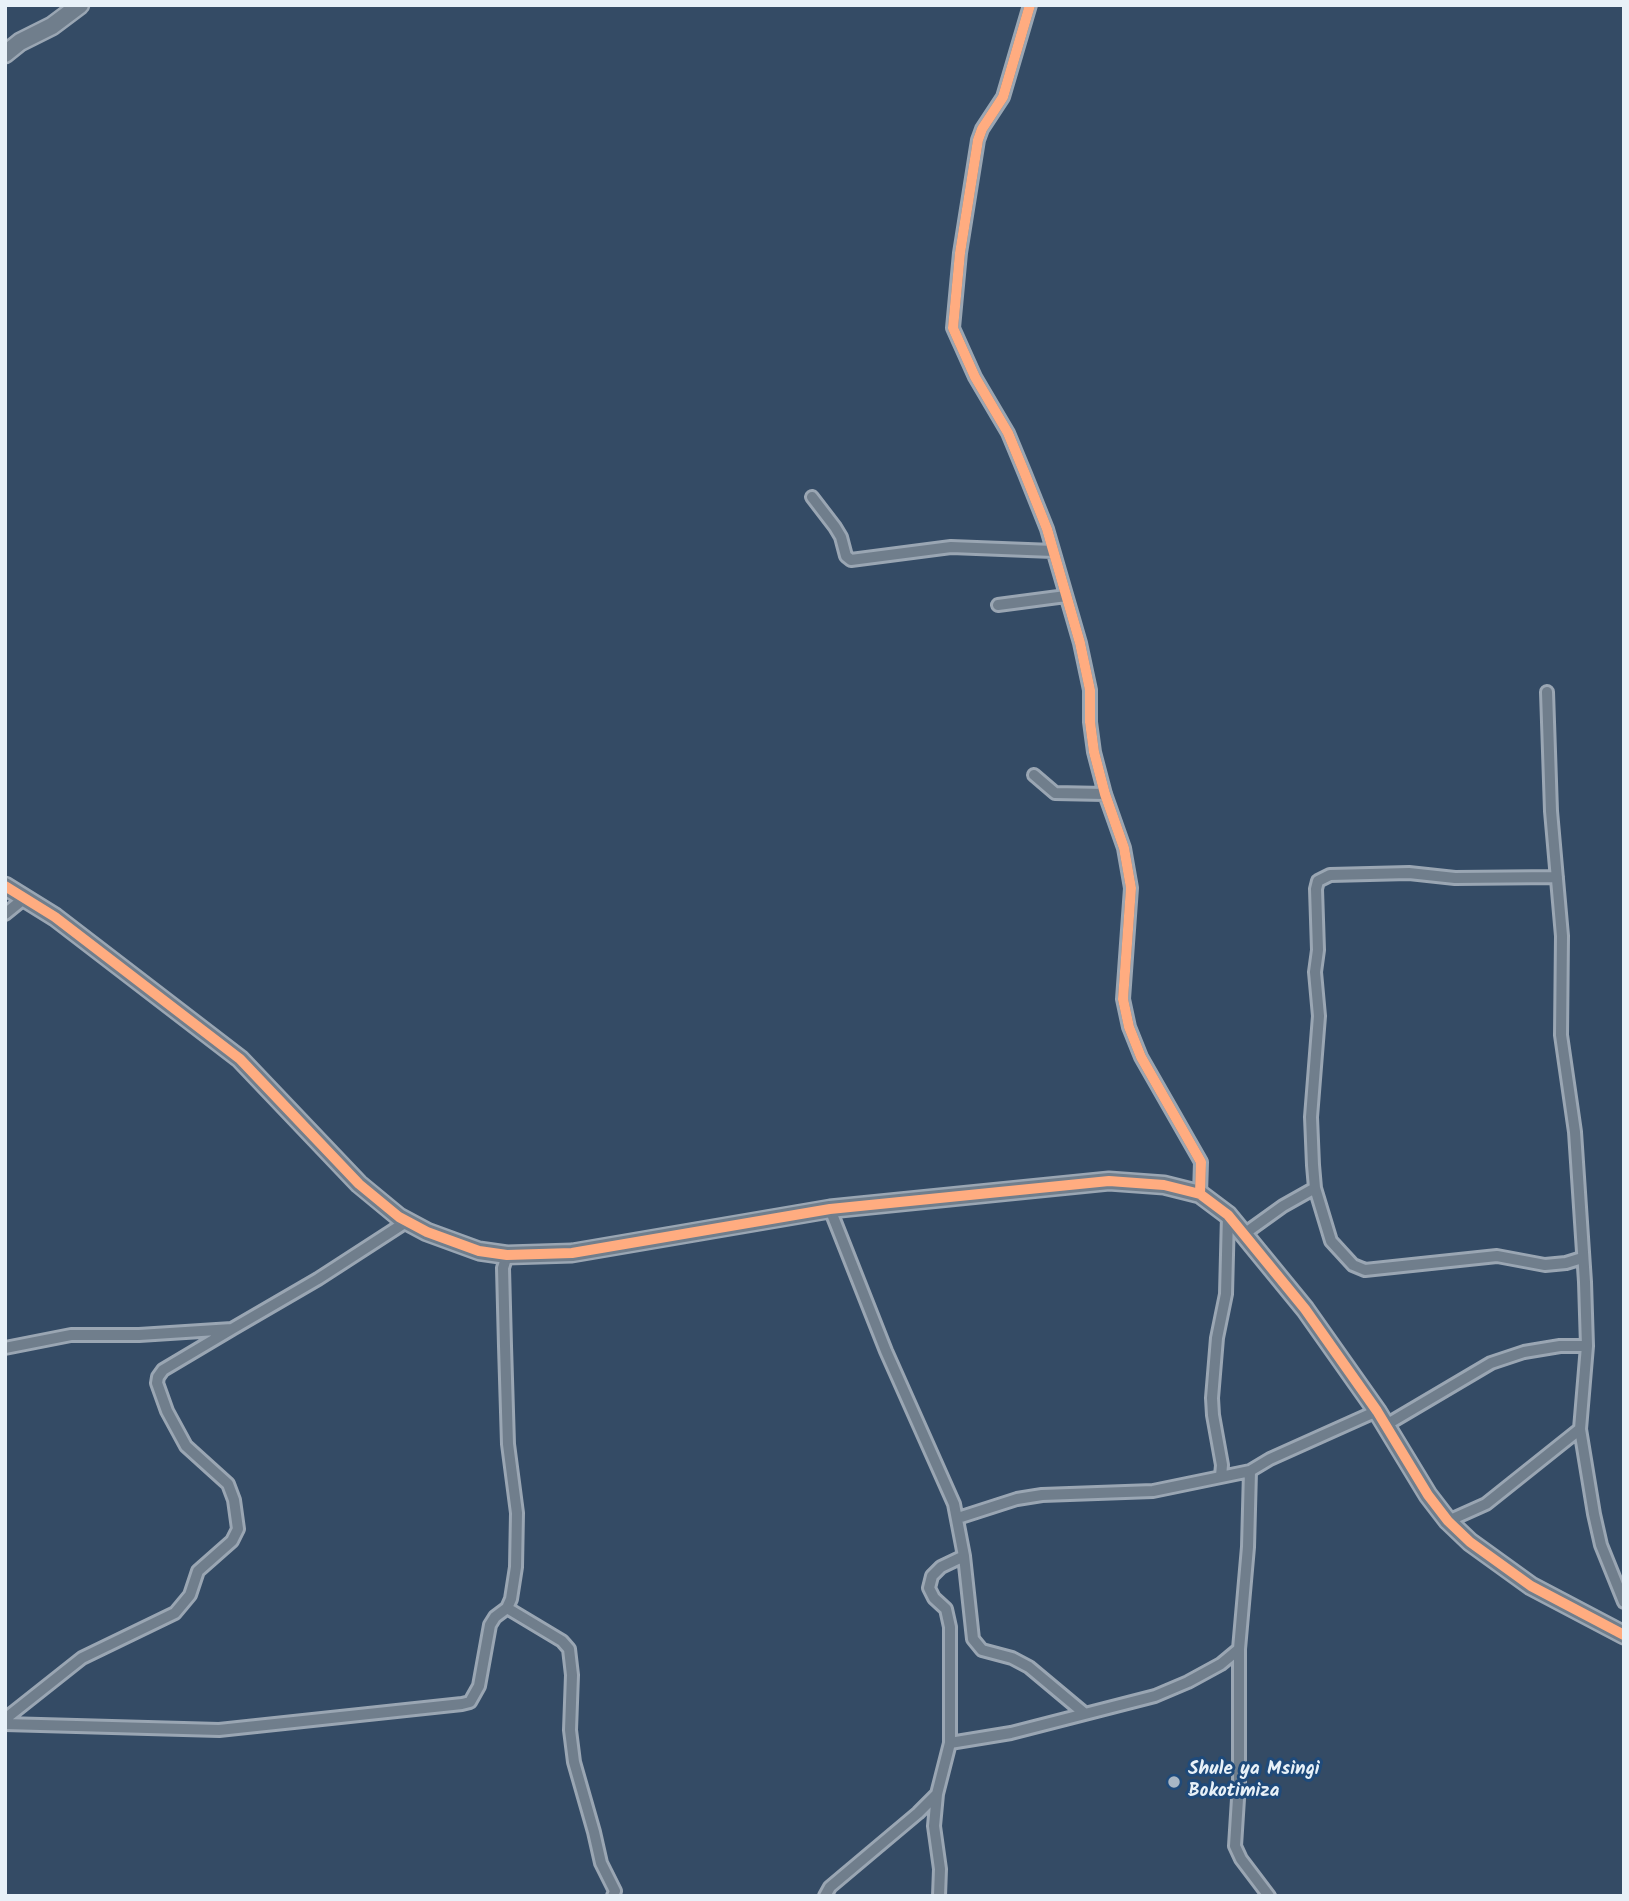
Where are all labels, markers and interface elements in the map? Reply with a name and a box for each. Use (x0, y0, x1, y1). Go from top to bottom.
place label: Shule ya Msingi Bokotimiza (1188, 1760, 1320, 1804)
marker: Shule ya Msingi Bokotimiza (1166, 1774, 1182, 1790)

